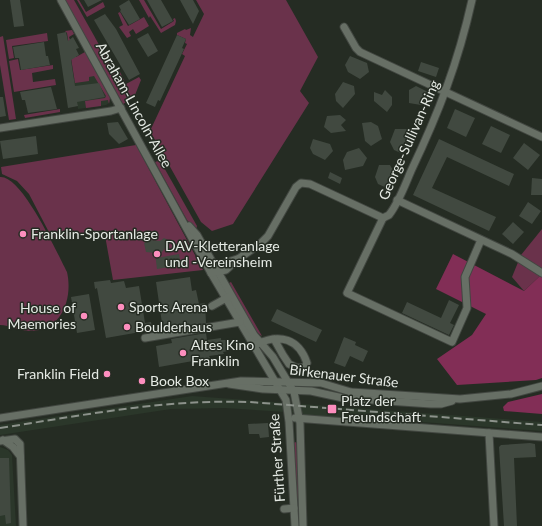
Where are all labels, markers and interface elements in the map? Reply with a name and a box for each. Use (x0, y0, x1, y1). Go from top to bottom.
street label: Abraham-Lincoln-Allee (93, 39, 176, 170)
street label: George-Sullivan-Ring (374, 77, 443, 202)
place label: Franklin-Sportanlage (31, 225, 158, 242)
marker: Franklin-Sportanlage (18, 229, 28, 239)
place label: DAV-Kletteranlage und -Vereinsheim (165, 237, 280, 270)
marker: DAV-Kletteranlage und -Vereinsheim (152, 249, 162, 259)
place label: Sports Arena (129, 298, 208, 315)
place label: House of Maemories (7, 299, 76, 332)
marker: Sports Arena (116, 302, 126, 312)
marker: House of Maemories (79, 311, 89, 321)
place label: Boulderhaus (135, 318, 212, 335)
marker: Boulderhaus (122, 322, 132, 332)
place label: Altes Kino Franklin (191, 336, 254, 369)
marker: Altes Kino Franklin (178, 348, 188, 358)
street label: Birkenauer Straße (289, 360, 399, 391)
place label: Franklin Field (17, 365, 99, 382)
marker: Franklin Field (102, 369, 112, 379)
place label: Book Box (150, 372, 209, 389)
marker: Book Box (137, 376, 147, 386)
place label: Platz der Freundschaft (341, 392, 421, 425)
marker: Platz der Freundschaft (326, 403, 338, 415)
street label: Fürther Straße (265, 413, 288, 503)

